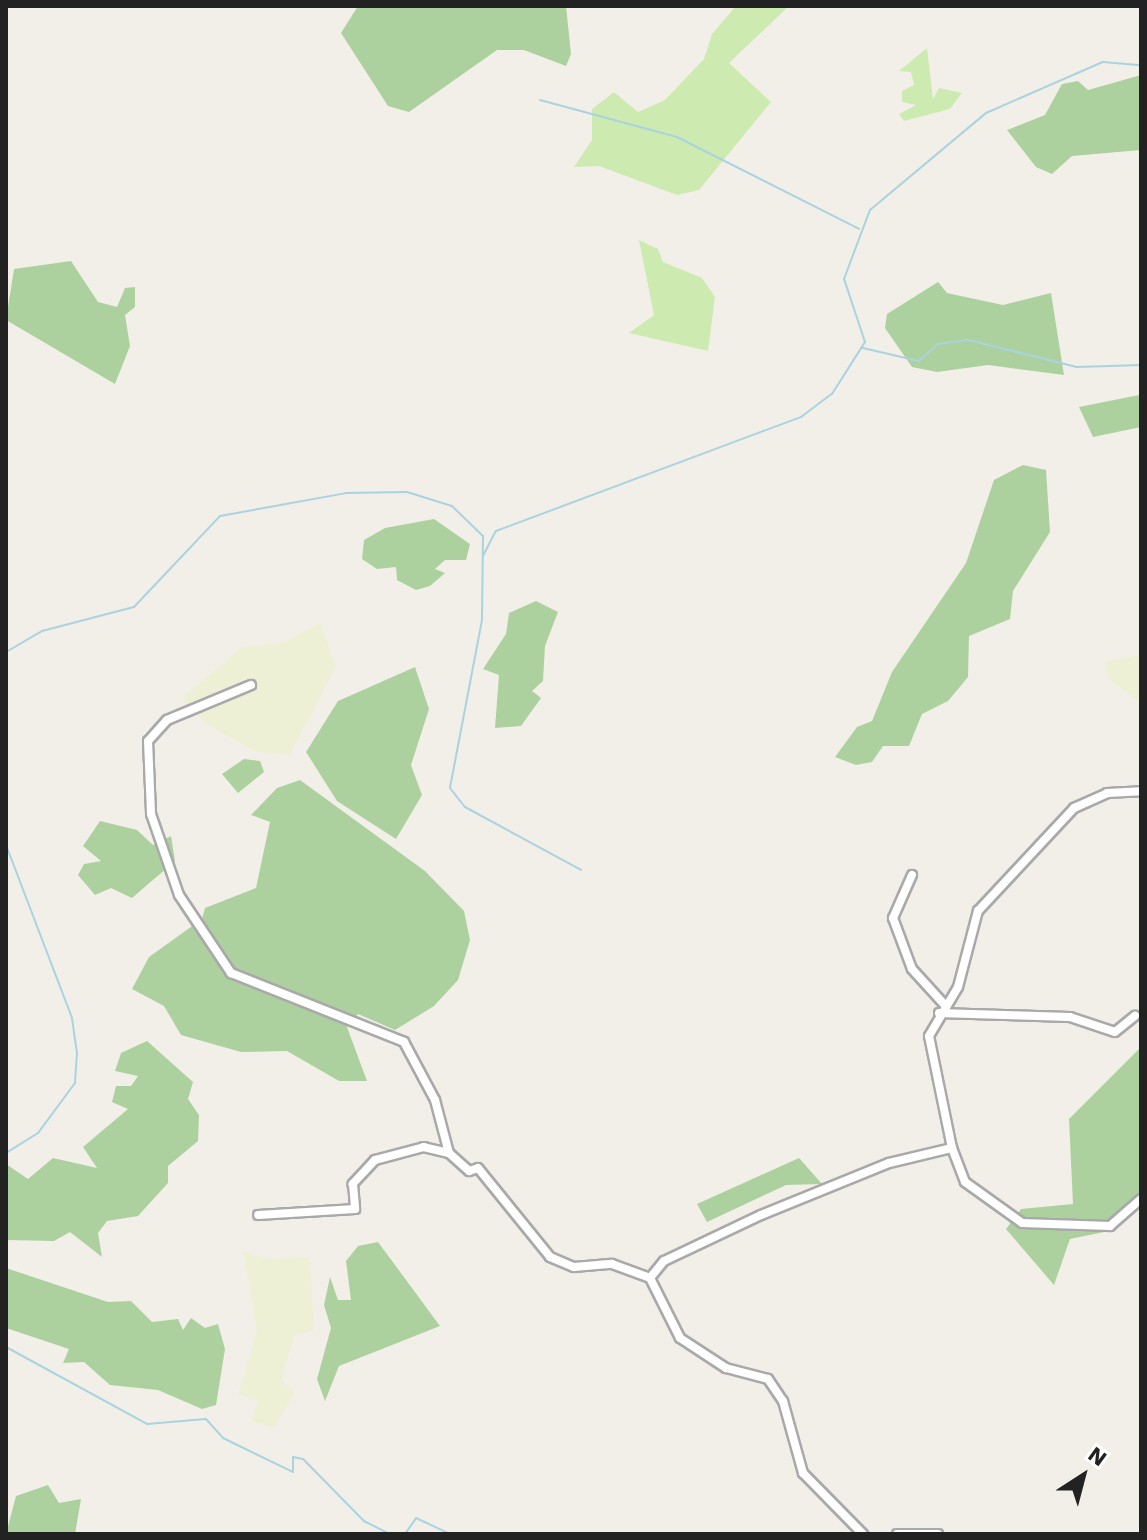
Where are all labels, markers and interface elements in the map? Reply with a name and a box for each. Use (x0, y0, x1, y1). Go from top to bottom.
north arrow (1043, 1436, 1123, 1516)
text: N (1083, 1441, 1111, 1471)

